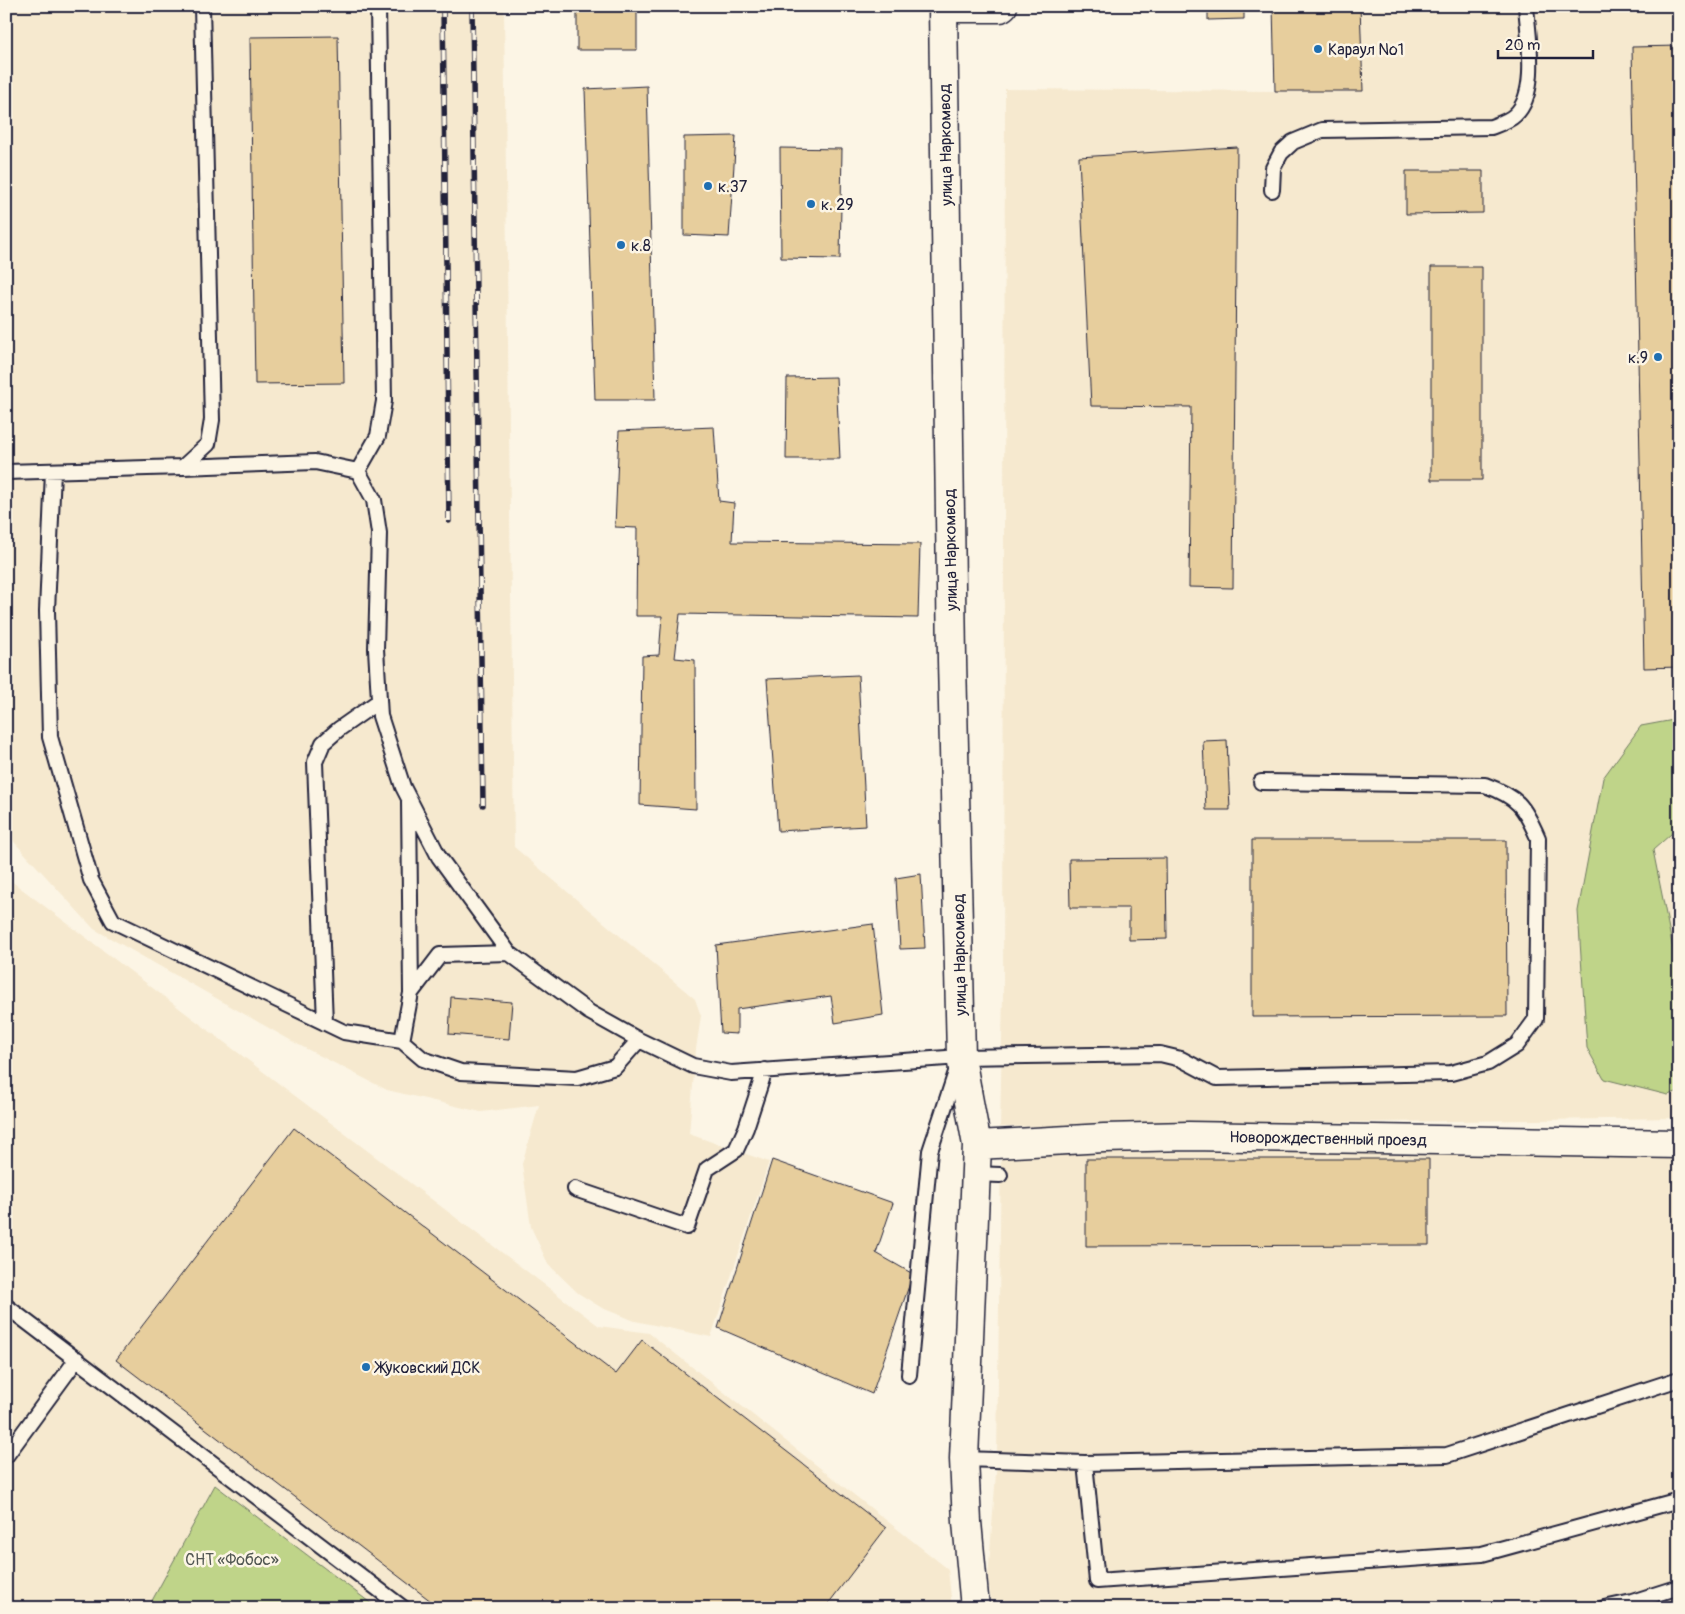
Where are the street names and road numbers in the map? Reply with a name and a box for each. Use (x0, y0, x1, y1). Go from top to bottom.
street label: улица Наркомвод (935, 83, 957, 207)
street label: улица Наркомвод (940, 488, 962, 612)
street label: улица Наркомвод (949, 893, 971, 1017)
street label: Новорождественный проезд (1229, 1127, 1427, 1151)

